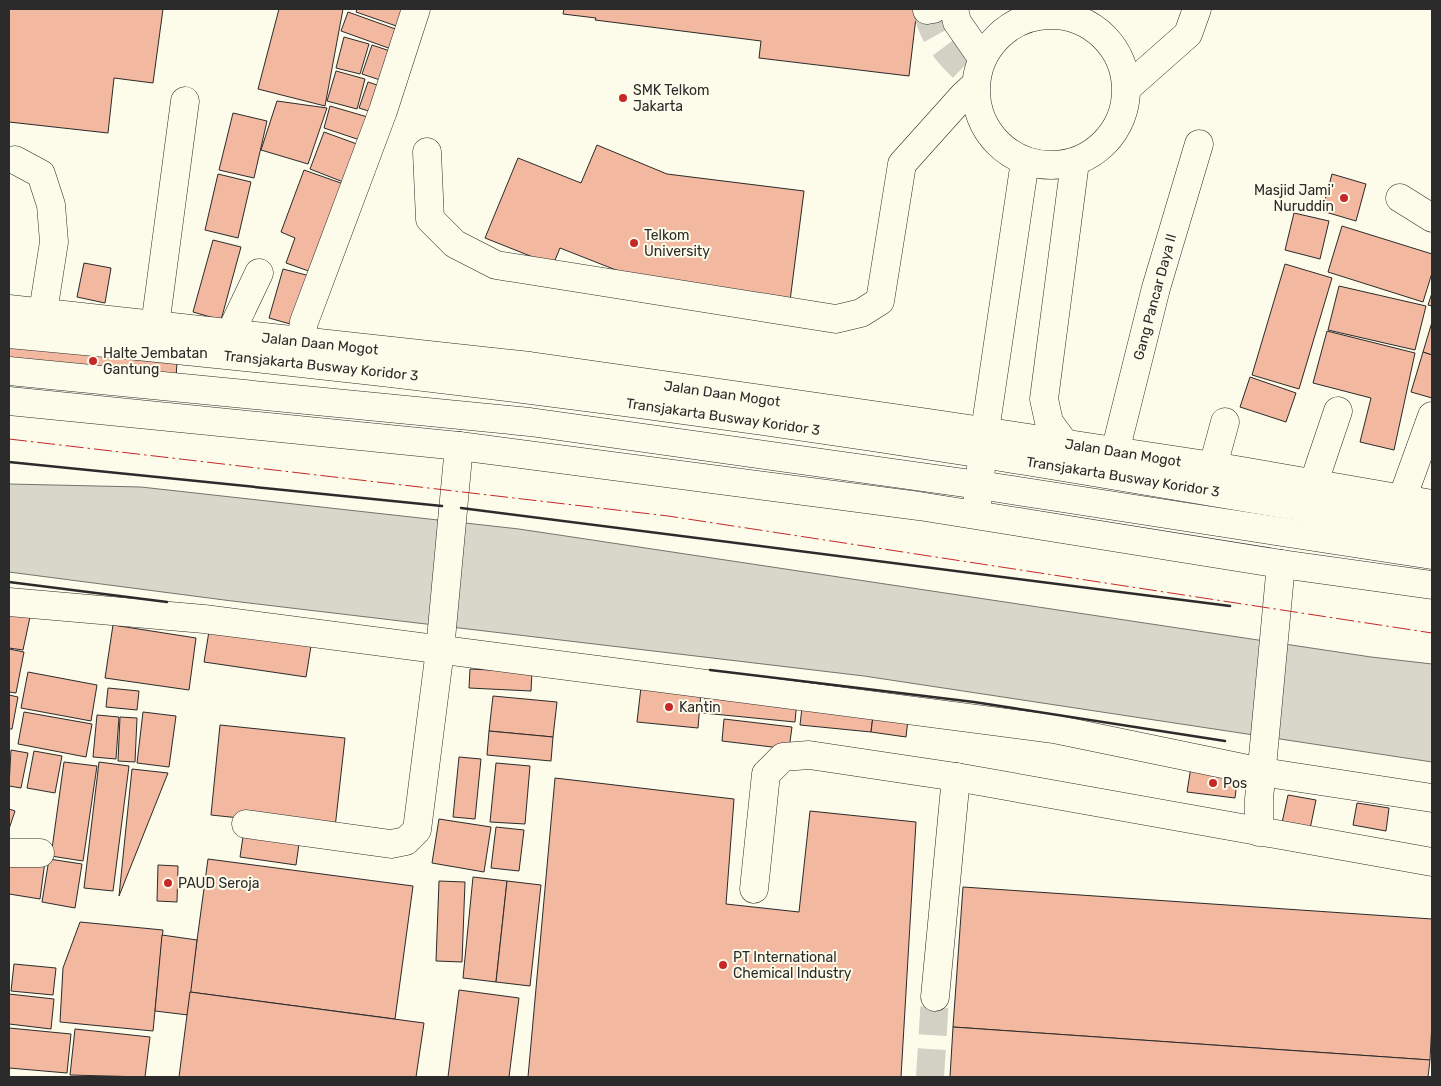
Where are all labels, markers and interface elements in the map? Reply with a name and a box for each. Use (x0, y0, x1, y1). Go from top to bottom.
place label: SMK Telkom Jakarta (633, 82, 710, 115)
marker: SMK Telkom Jakarta (617, 92, 629, 104)
place label: Masjid Jami' Nuruddin (1254, 182, 1334, 215)
marker: Masjid Jami' Nuruddin (1338, 192, 1350, 204)
place label: Telkom University (644, 227, 710, 260)
street label: Gang Pancar Daya II (1130, 232, 1180, 362)
marker: Telkom University (628, 237, 640, 249)
street label: Jalan Daan Mogot (261, 329, 380, 359)
place label: Halte Jembatan Gantung (103, 345, 208, 378)
street label: Transjakarta Busway Koridor 3 (223, 347, 419, 385)
marker: Halte Jembatan Gantung (87, 355, 99, 367)
street label: Jalan Daan Mogot (663, 377, 782, 411)
street label: Transjakarta Busway Koridor 3 (625, 395, 821, 439)
street label: Jalan Daan Mogot (1064, 435, 1183, 471)
street label: Transjakarta Busway Koridor 3 (1025, 453, 1221, 501)
place label: Kantin (679, 699, 721, 716)
marker: Kantin (663, 701, 675, 713)
place label: Pos (1223, 775, 1247, 792)
marker: Pos (1207, 777, 1219, 789)
place label: PAUD Seroja (178, 875, 260, 892)
marker: PAUD Seroja (162, 877, 174, 889)
place label: PT International Chemical Industry (733, 949, 852, 982)
marker: PT International Chemical Industry (717, 959, 729, 971)

